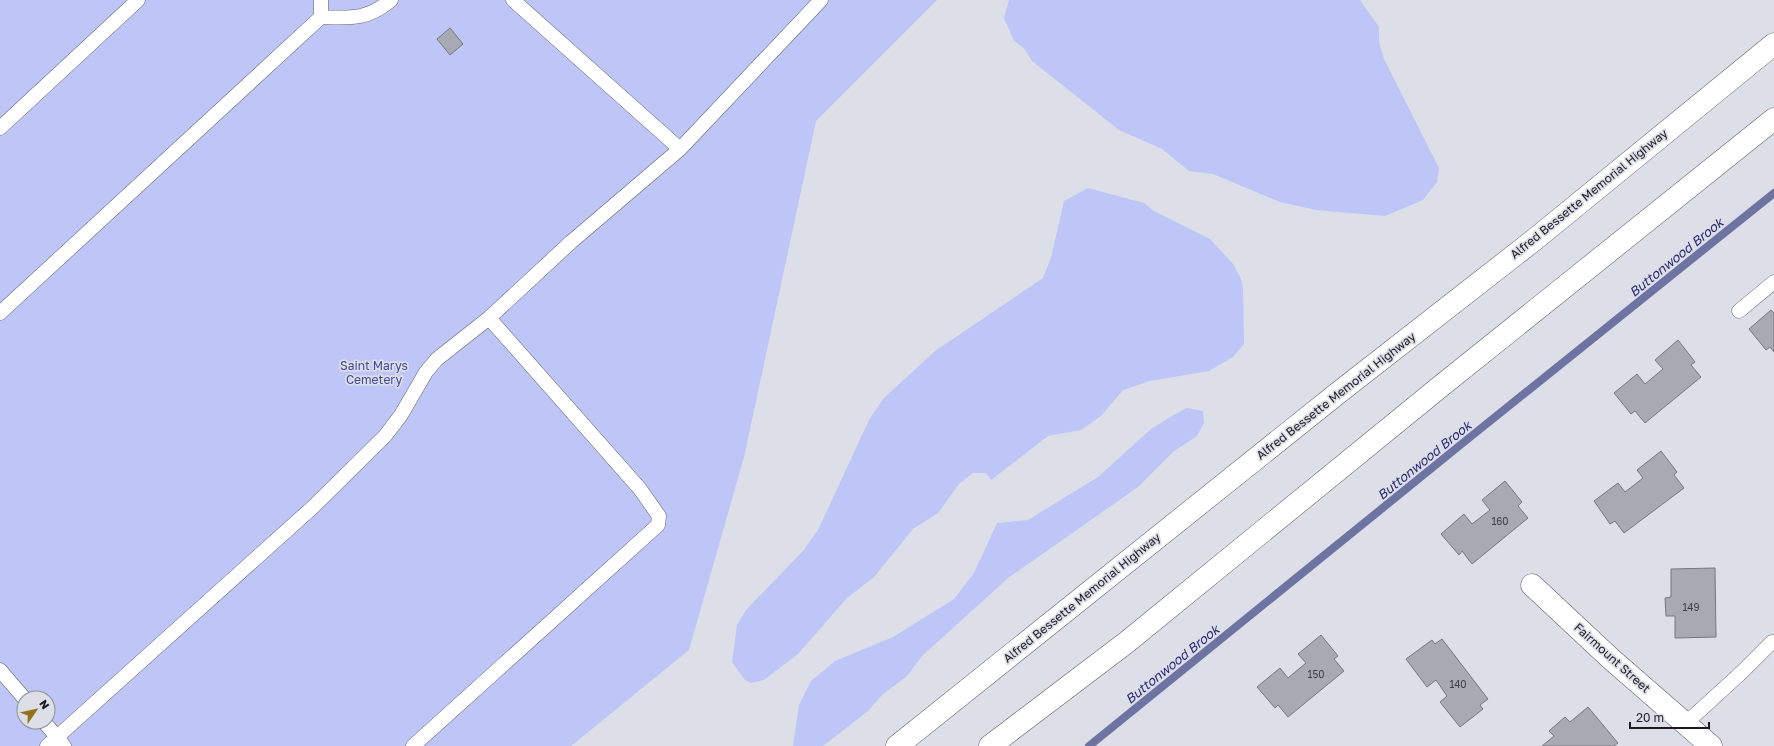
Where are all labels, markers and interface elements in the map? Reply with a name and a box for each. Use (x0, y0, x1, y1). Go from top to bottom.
street label: Alfred Bessette Memorial Highway (1507, 125, 1671, 262)
water label: Buttonwood Brook (1626, 213, 1728, 300)
street label: Alfred Bessette Memorial Highway (1253, 329, 1419, 463)
park label: Saint Marys Cemetery (340, 358, 408, 387)
water label: Buttonwood Brook (1374, 416, 1476, 503)
house number: 160 (1491, 515, 1509, 527)
street label: Alfred Bessette Memorial Highway (1000, 529, 1164, 666)
house number: 149 (1683, 601, 1700, 613)
water label: Buttonwood Brook (1122, 620, 1224, 707)
street label: Fairmount Street (1571, 620, 1654, 696)
house number: 150 (1308, 668, 1324, 680)
house number: 140 (1449, 678, 1467, 690)
north arrow (16, 690, 56, 730)
text: N (37, 697, 52, 711)
scale bar (1630, 704, 1709, 730)
text: 20 m (1636, 710, 1664, 725)

